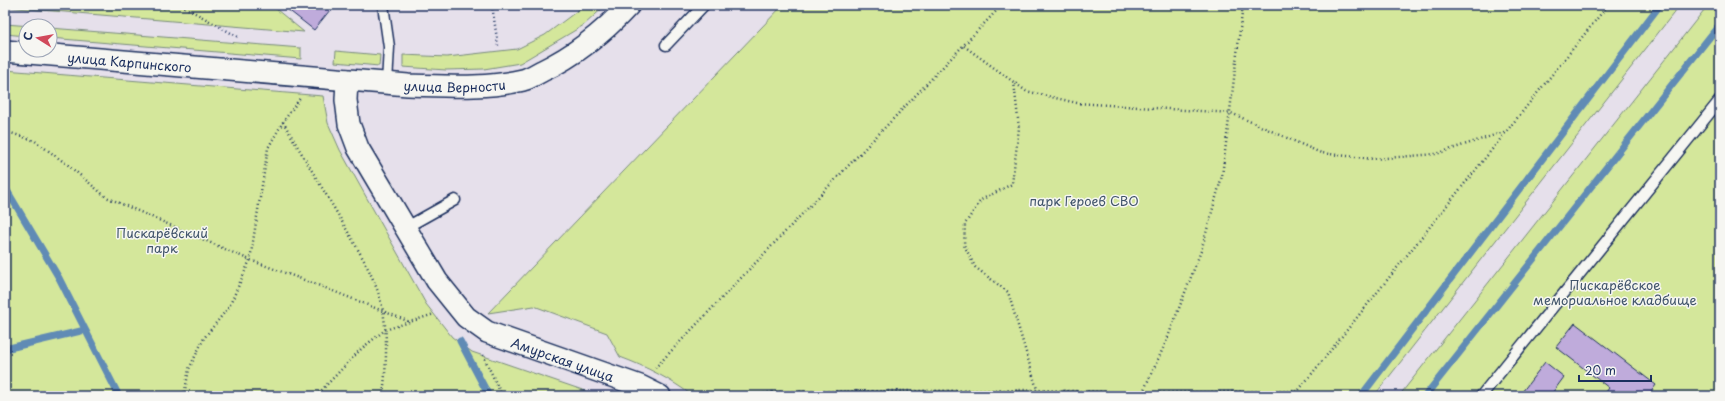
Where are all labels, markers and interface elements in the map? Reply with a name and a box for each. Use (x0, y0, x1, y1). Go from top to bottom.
north arrow (18, 18, 58, 58)
text: С (19, 30, 37, 42)
street label: улица Карпинского (67, 47, 192, 76)
street label: улица Верности (403, 74, 507, 96)
park label: парк Героев СВО (1029, 191, 1139, 210)
park label: Пискарёвский парк (116, 223, 208, 257)
park label: Пискарёвское мемориальное кладбище (1533, 275, 1697, 309)
street label: Амурская улица (509, 332, 618, 386)
scale bar (1579, 357, 1651, 383)
text: 20 m (1585, 361, 1616, 379)

